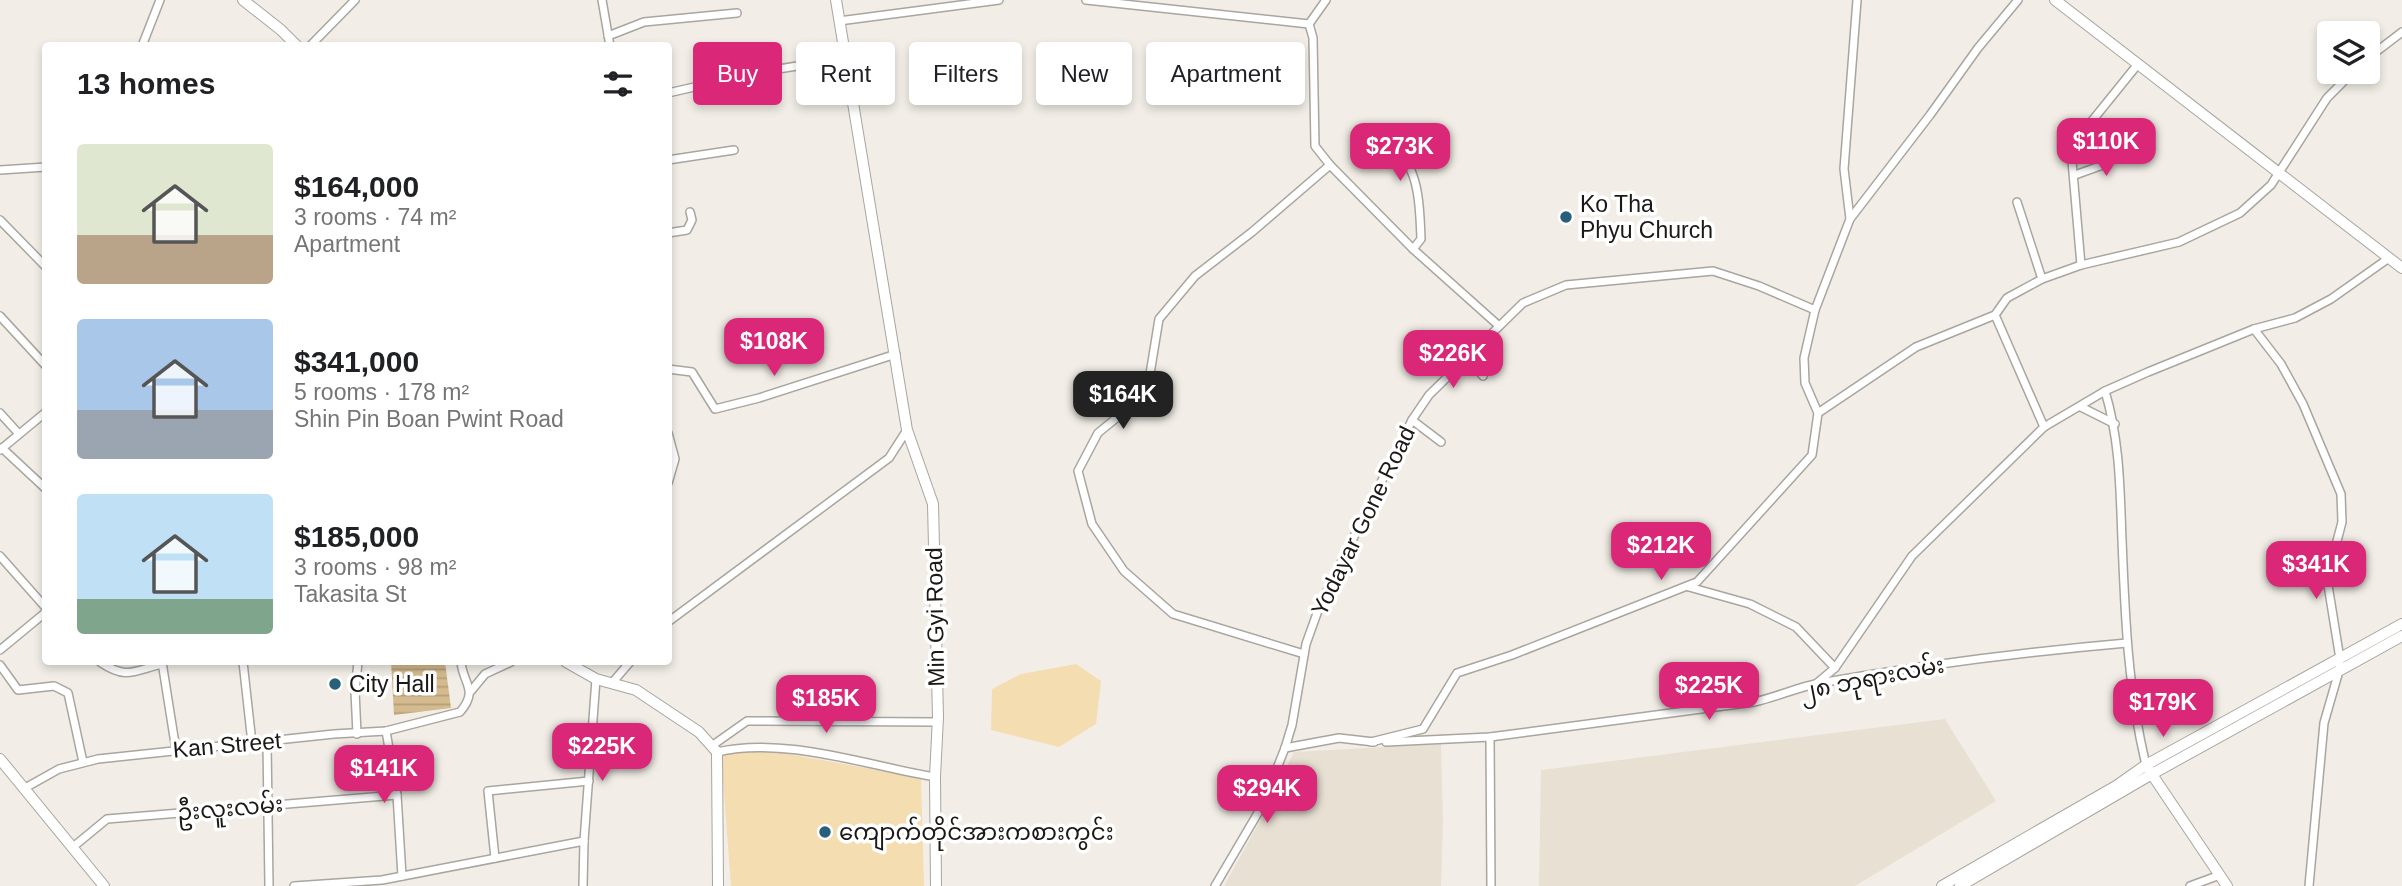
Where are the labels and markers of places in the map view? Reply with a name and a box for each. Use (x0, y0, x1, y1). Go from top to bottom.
pin: $110K (2057, 118, 2155, 178)
pin: $273K (1351, 124, 1449, 183)
place label: Ko Tha Phyu Church (1580, 191, 1713, 243)
marker: Ko Tha Phyu Church (1558, 209, 1574, 225)
pin: $108K (725, 318, 823, 378)
pin: $226K (1404, 330, 1502, 390)
pin: $164K (1074, 372, 1172, 431)
pin: $212K (1612, 522, 1710, 582)
pin: $341K (2267, 542, 2365, 601)
pin: $225K (1660, 662, 1758, 722)
place label: City Hall (349, 671, 435, 697)
marker: City Hall (327, 676, 343, 692)
pin: $185K (777, 676, 875, 735)
pin: $179K (2114, 680, 2212, 739)
pin: $225K (553, 724, 651, 783)
pin: $141K (335, 746, 433, 805)
pin: $294K (1218, 766, 1316, 825)
place label: ကျောက်တိုင်အားကစားကွင်း (839, 816, 1114, 851)
marker: ကျောက်တိုင်အားကစားကွင်း (817, 824, 833, 840)

